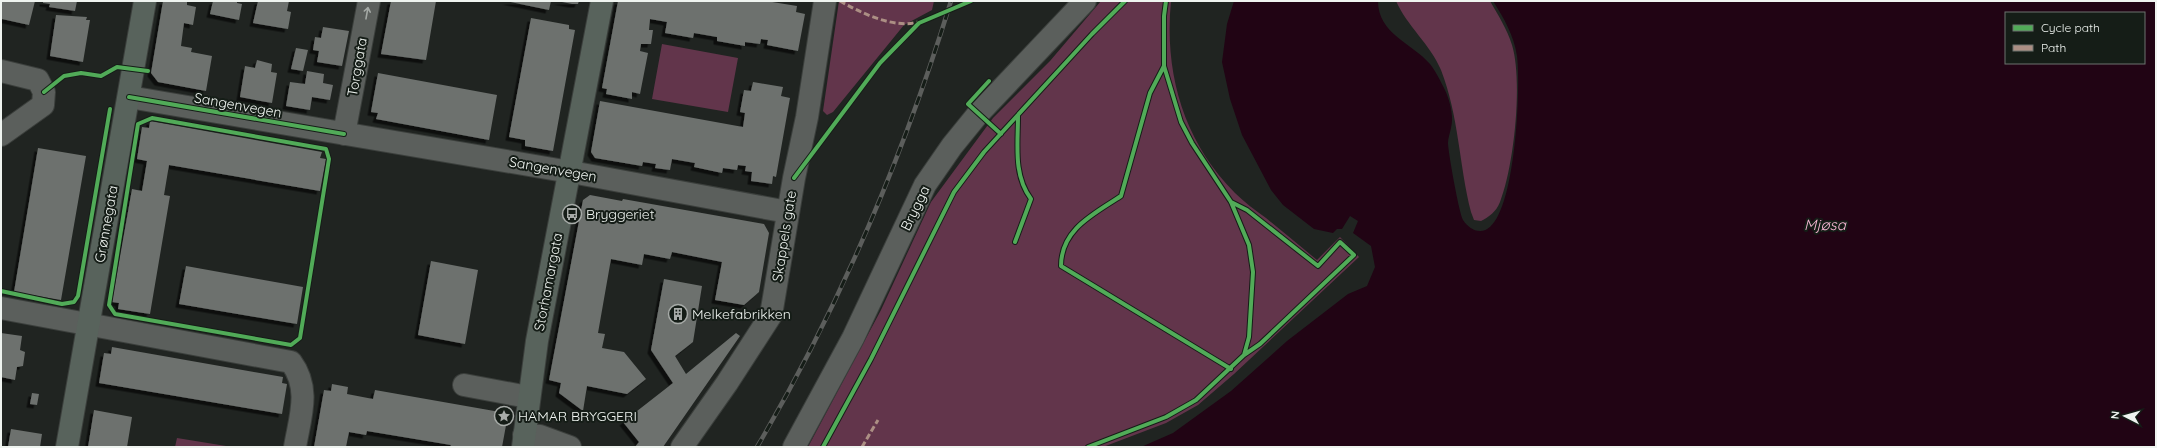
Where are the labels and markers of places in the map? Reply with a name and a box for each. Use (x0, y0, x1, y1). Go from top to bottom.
bus stop icon: Bryggeriet (561, 203, 583, 225)
place label: Bryggeriet (586, 205, 655, 223)
building icon: Melkefabrikken (667, 303, 689, 325)
place label: Melkefabrikken (692, 305, 791, 323)
place icon: HAMAR BRYGGERI (493, 405, 515, 427)
place label: HAMAR BRYGGERI (518, 407, 637, 425)

